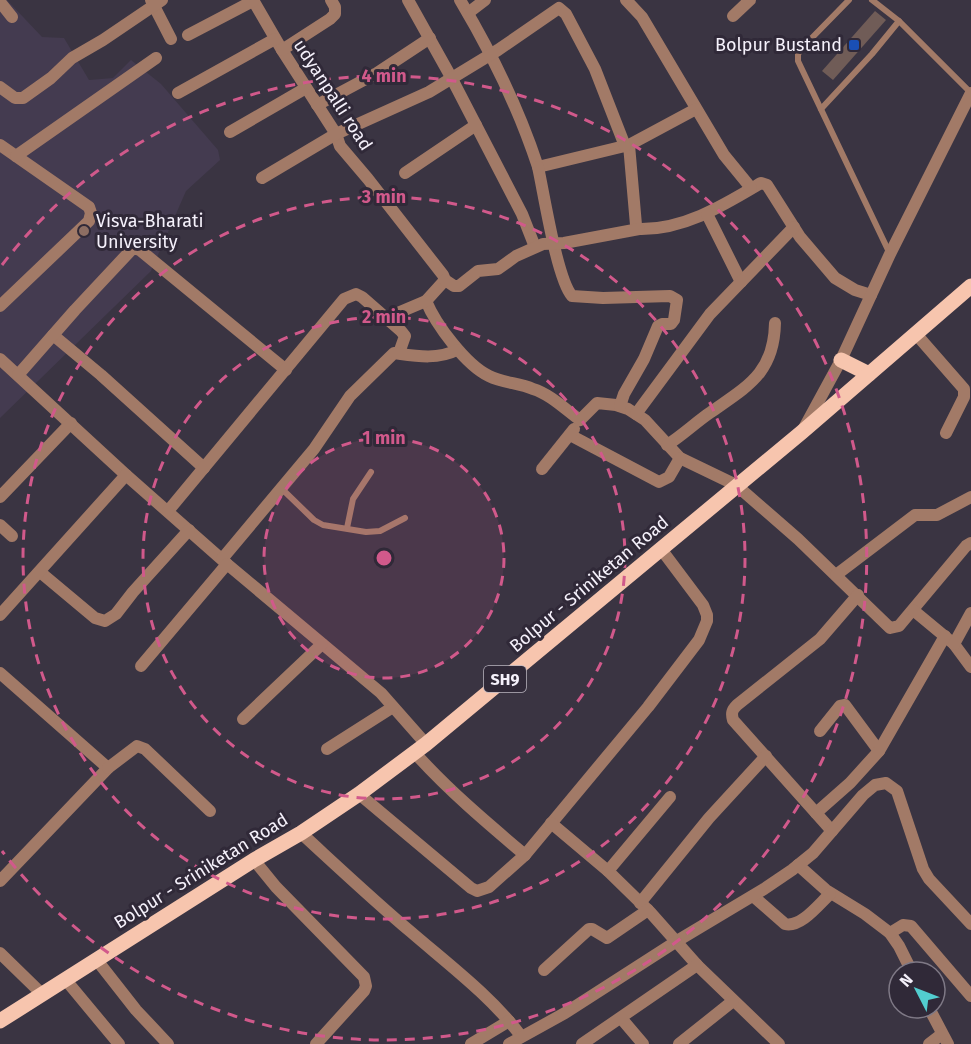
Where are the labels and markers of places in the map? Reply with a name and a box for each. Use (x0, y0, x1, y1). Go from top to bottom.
place label: Bolpur Bustand (715, 34, 842, 56)
marker: Bolpur Bustand (847, 38, 861, 52)
place label: Visva-Bharati University (96, 210, 204, 253)
marker: Visva-Bharati University (77, 224, 91, 238)
centre of rings (374, 548, 394, 568)

